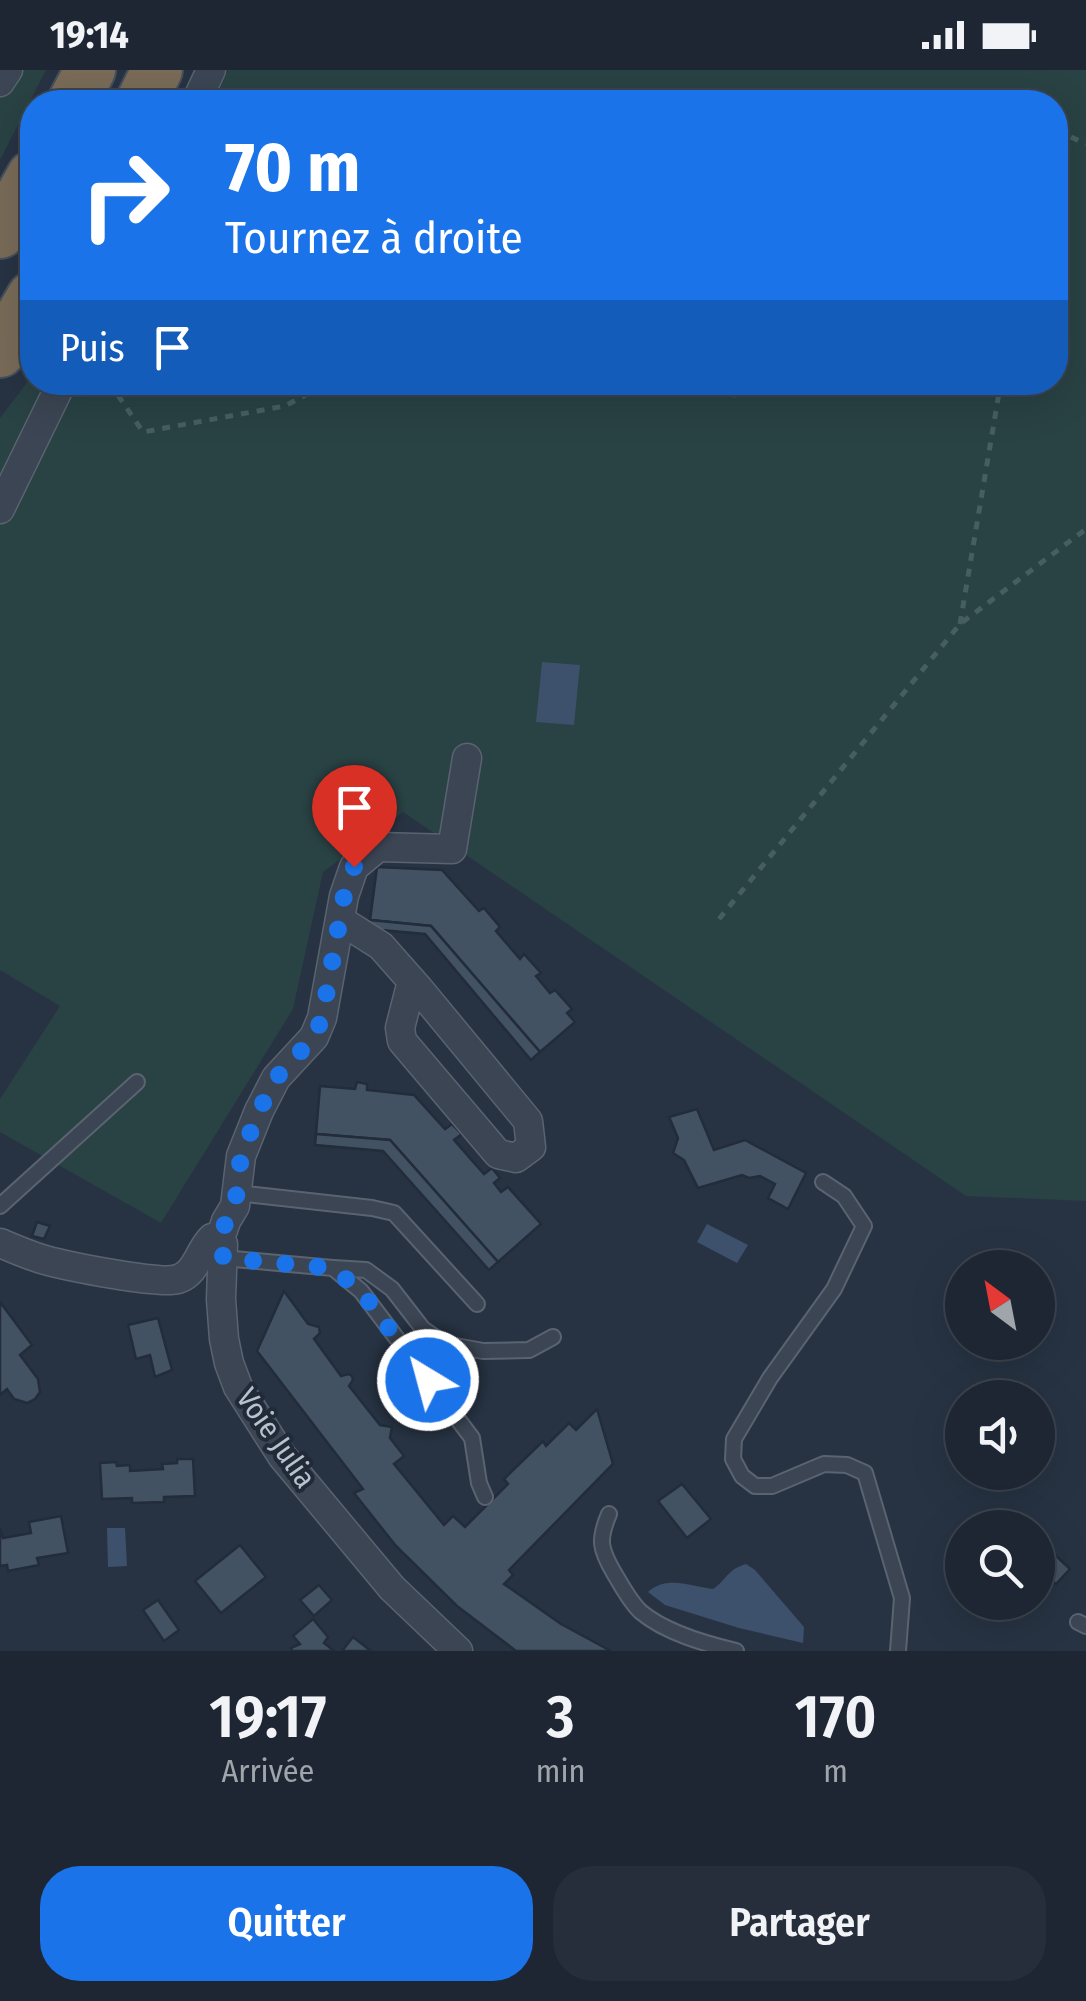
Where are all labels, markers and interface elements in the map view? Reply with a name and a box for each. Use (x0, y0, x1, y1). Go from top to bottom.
text: 19:14 (50, 12, 129, 58)
text: 70 m (225, 126, 360, 210)
icon: right (60, 130, 190, 260)
text: Tournez à droite (225, 211, 523, 265)
icon: arrive (145, 320, 200, 375)
text: Puis (60, 325, 125, 371)
pin (312, 765, 397, 868)
icon: arrive (327, 780, 382, 835)
north arrow (945, 1250, 1055, 1360)
map controls (945, 1250, 1055, 1620)
position arrow (376, 1328, 480, 1432)
button: sound (945, 1380, 1055, 1490)
street label: Voie Julia (229, 1381, 323, 1495)
button: search (945, 1510, 1055, 1620)
text: 19:17 (209, 1681, 326, 1753)
text: 3 (547, 1681, 575, 1753)
text: 170 (795, 1681, 877, 1753)
text: Arrivée (221, 1752, 314, 1790)
text: min (536, 1752, 585, 1790)
text: m (823, 1752, 848, 1790)
button: Quitter (40, 1866, 533, 1981)
button: Partager (553, 1866, 1046, 1981)

